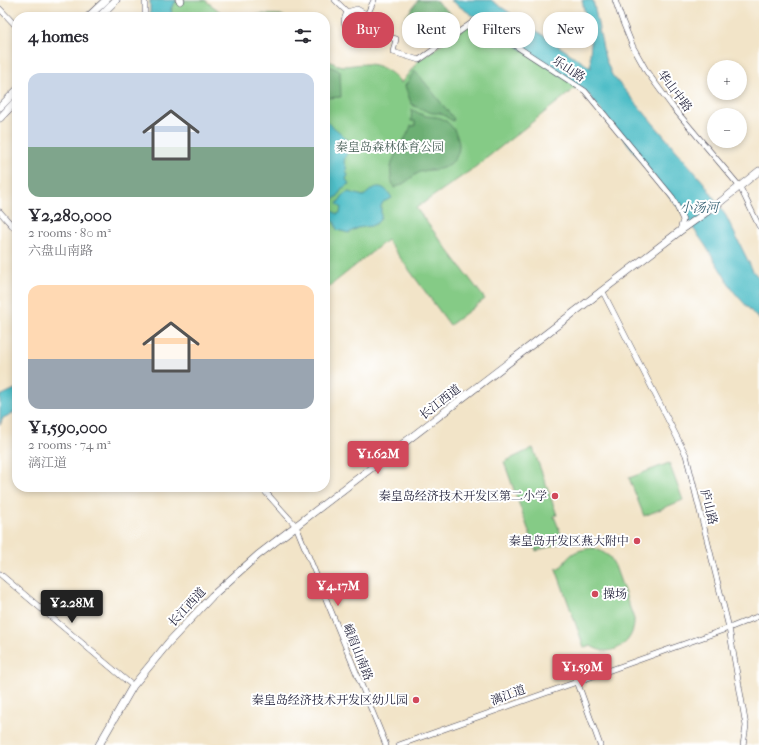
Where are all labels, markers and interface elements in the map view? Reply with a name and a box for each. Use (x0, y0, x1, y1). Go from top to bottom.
chip: Buy (342, 12, 394, 48)
chip: Rent (402, 12, 460, 48)
chip: Filters (468, 12, 535, 48)
chip: New (543, 12, 598, 48)
icon: filters (292, 25, 314, 47)
text: 4 homes (28, 26, 88, 46)
street label: 乐山路 (550, 53, 588, 85)
map controls (707, 60, 747, 148)
button: + (707, 60, 747, 100)
street label: 华山中路 (655, 68, 695, 114)
icon: home (135, 99, 207, 171)
button: − (707, 108, 747, 148)
park label: 秦皇岛森林体育公园 (336, 140, 444, 154)
water label: 小汤河 (679, 200, 720, 215)
text: ¥2,280,000 (28, 205, 112, 225)
text: 2 rooms · 80 m² (28, 225, 111, 240)
text: 六盘山南路 (28, 243, 93, 258)
icon: home (135, 311, 207, 383)
street label: 长江西道 (417, 382, 463, 422)
text: ¥1,590,000 (28, 417, 107, 437)
text: 2 rooms · 74 m² (28, 437, 111, 452)
pin: ¥1.62M (345, 441, 411, 475)
text: ¥1.62M (357, 446, 399, 461)
text: 漓江道 (28, 455, 67, 470)
street label: 庐山路 (698, 488, 720, 526)
place label: 秦皇岛经济技术开发区第二小学 (379, 489, 547, 503)
marker: 秦皇岛经济技术开发区第二小学 (550, 491, 560, 501)
place label: 秦皇岛开发区燕大附中 (509, 534, 629, 548)
marker: 秦皇岛开发区燕大附中 (632, 536, 642, 546)
pin: ¥4.17M (305, 573, 371, 607)
text: ¥4.17M (316, 578, 360, 593)
street label: 长江西道 (166, 585, 208, 629)
place label: 操场 (603, 587, 627, 601)
marker: 操场 (590, 589, 600, 599)
pin: ¥2.28M (39, 590, 105, 624)
text: ¥2.28M (50, 595, 94, 610)
street label: 峨眉山南路 (340, 622, 376, 682)
pin: ¥1.59M (549, 654, 615, 688)
text: ¥1.59M (561, 659, 603, 674)
street label: 漓江道 (489, 682, 527, 708)
place label: 秦皇岛经济技术开发区幼儿园 (252, 693, 408, 707)
marker: 秦皇岛经济技术开发区幼儿园 (411, 695, 421, 705)

